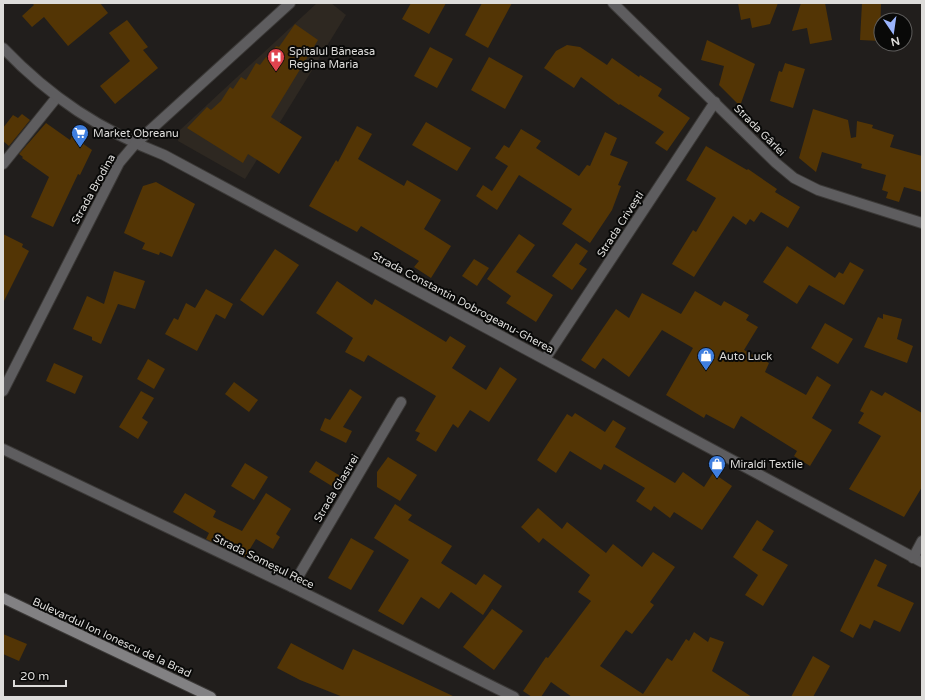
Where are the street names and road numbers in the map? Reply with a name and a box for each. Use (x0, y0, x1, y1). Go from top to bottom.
street label: Strada Gârlei (731, 102, 788, 159)
street label: Strada Brodina (69, 152, 118, 226)
street label: Strada Crivești (594, 189, 647, 260)
street label: Strada Constantin Dobrogeanu-Gherea (370, 249, 556, 356)
street label: Strada Glastrei (311, 452, 362, 525)
street label: Strada Someșul Rece (211, 531, 316, 592)
street label: Bulevardul Ion Ionescu de la Brad (30, 595, 193, 680)

